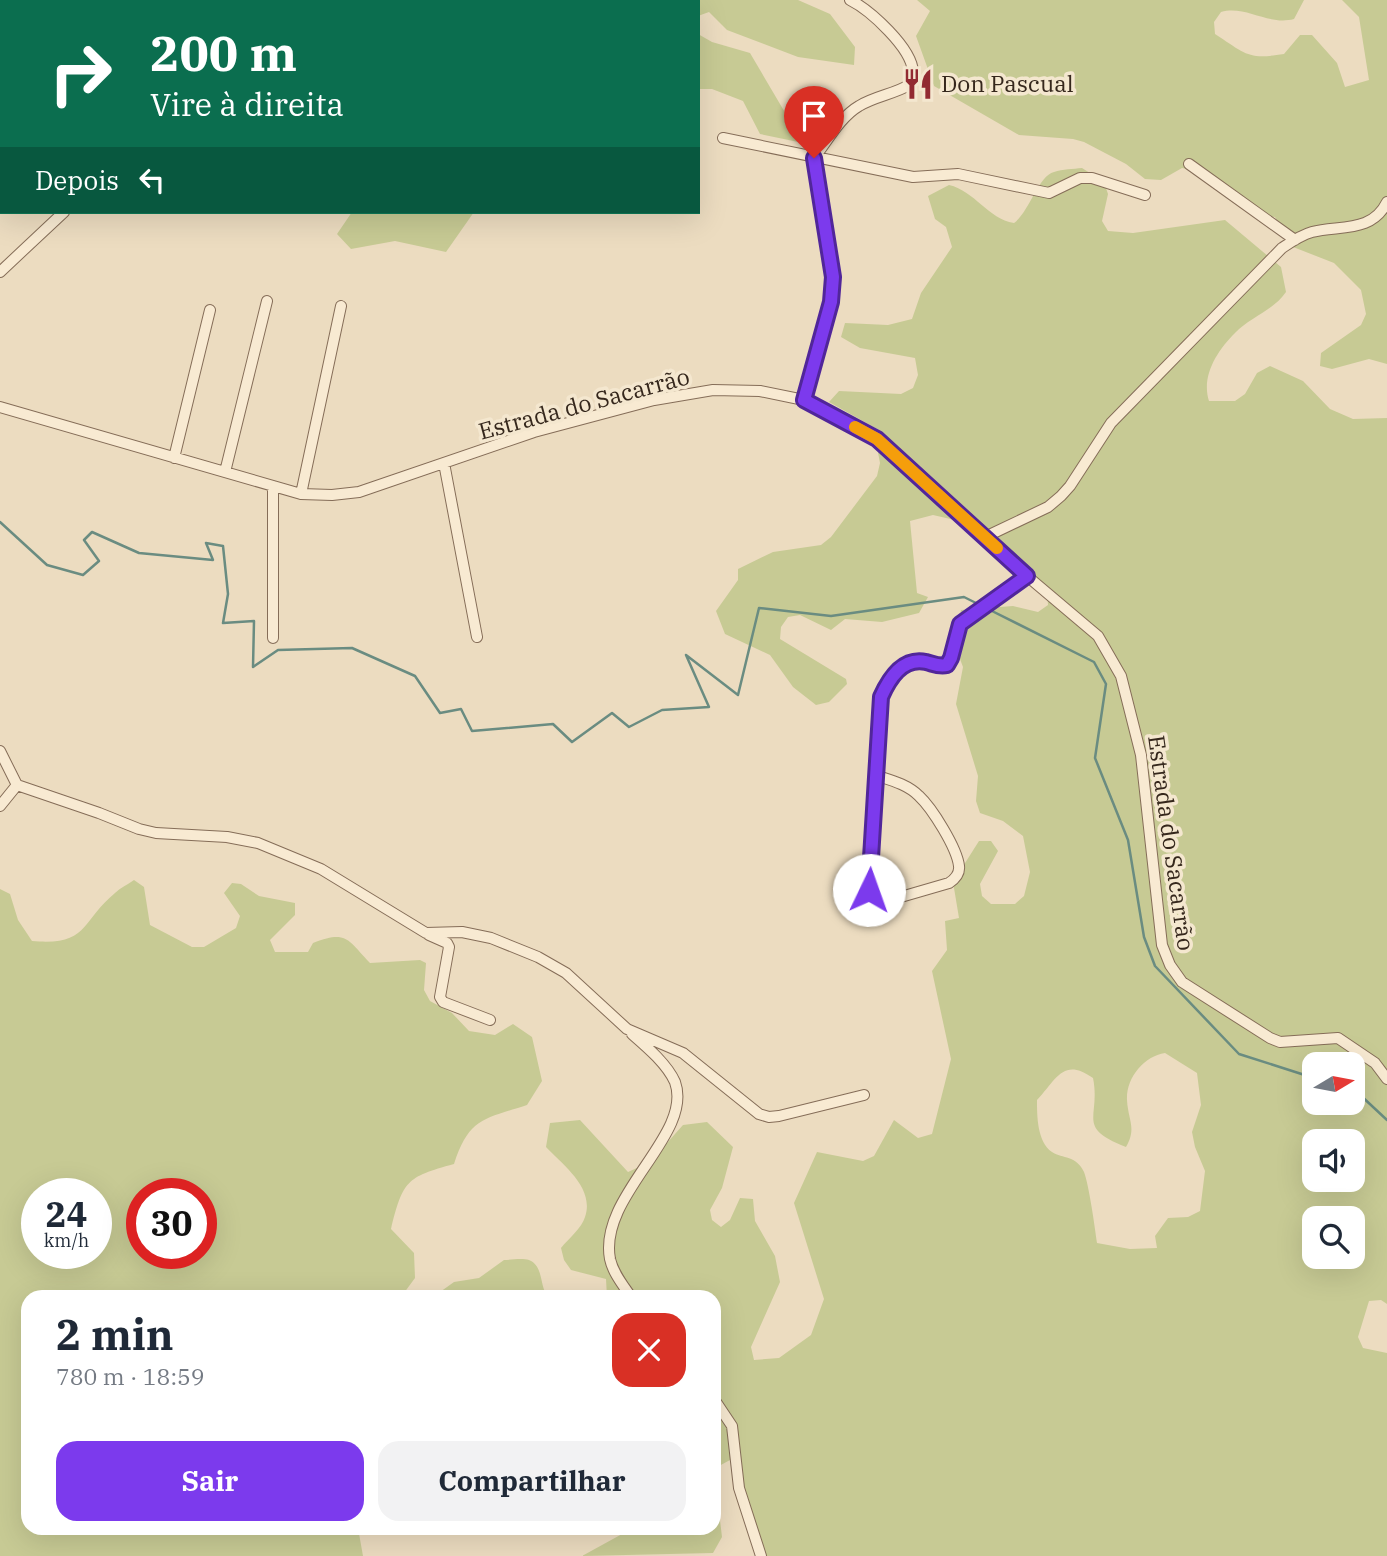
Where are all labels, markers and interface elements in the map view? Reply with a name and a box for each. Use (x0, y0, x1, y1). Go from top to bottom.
text: 200 m (150, 21, 297, 84)
icon: right (35, 28, 126, 119)
restaurant icon: Don Pascual (901, 67, 935, 101)
place label: Don Pascual (941, 68, 1074, 98)
text: Vire à direita (150, 83, 344, 125)
pin (784, 86, 844, 158)
icon: arrive (795, 97, 833, 135)
icon: left (133, 161, 171, 199)
text: Depois (35, 163, 119, 197)
street label: Estrada do Sacarrão (475, 360, 693, 446)
street label: Estrada do Sacarrão (1142, 733, 1202, 952)
position arrow (832, 853, 906, 927)
north arrow (1302, 1052, 1365, 1115)
map controls (1302, 1052, 1365, 1269)
button: sound (1302, 1129, 1365, 1192)
speed limit sign: 30 (126, 1178, 217, 1269)
text: 24 (45, 1191, 88, 1237)
button: search (1302, 1206, 1365, 1269)
text: km/h (44, 1229, 89, 1252)
text: 2 min (56, 1307, 174, 1362)
button: close (612, 1313, 686, 1387)
text: 780 m · 18:59 (56, 1361, 205, 1391)
button: Sair (56, 1441, 364, 1521)
button: Compartilhar (378, 1441, 686, 1521)

